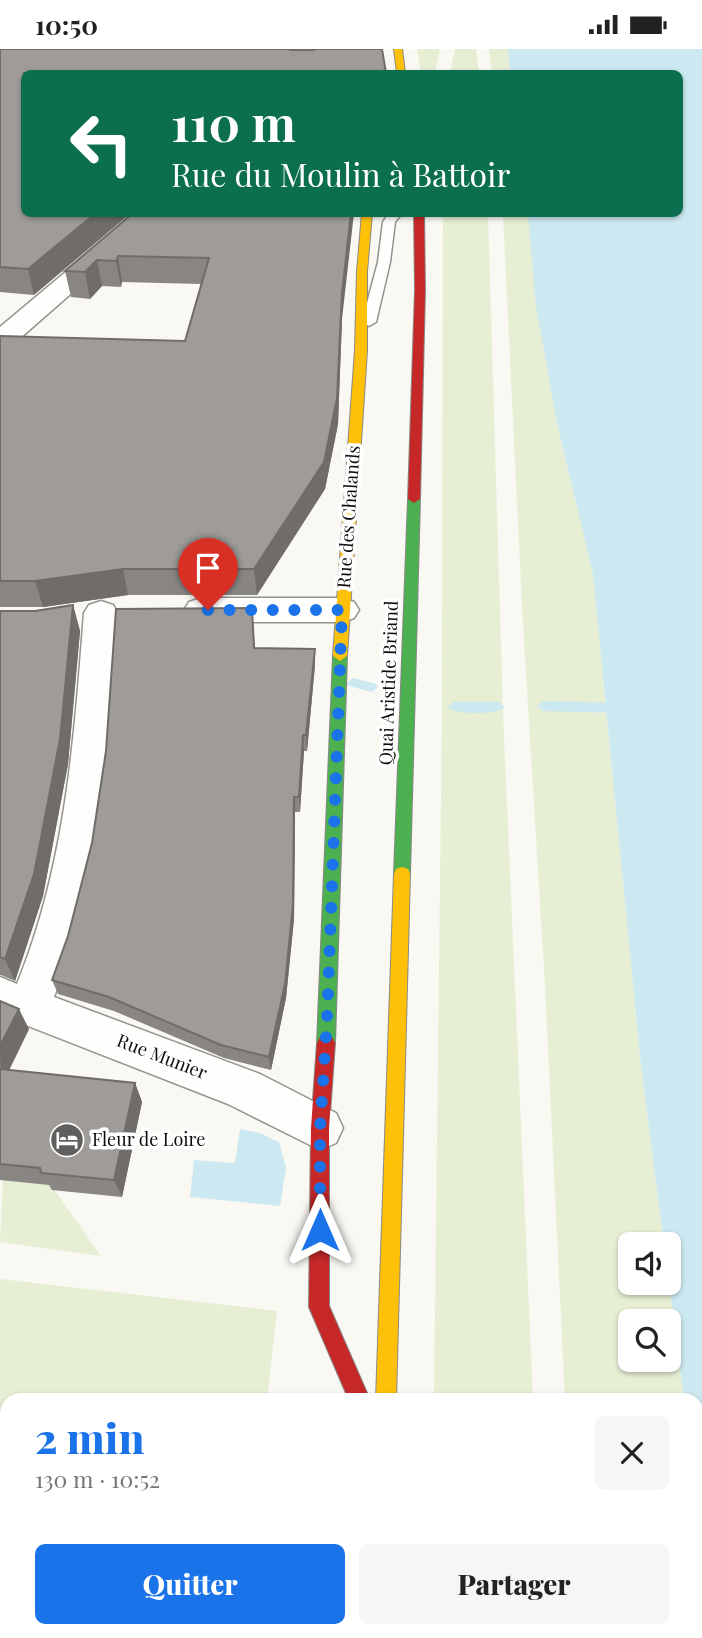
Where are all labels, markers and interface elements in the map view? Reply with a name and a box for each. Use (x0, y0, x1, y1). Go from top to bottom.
text: 10:50 (35, 7, 98, 42)
text: 110 m (171, 89, 296, 154)
icon: left (56, 98, 147, 189)
text: Rue du Moulin à Battoir (171, 152, 511, 195)
street label: Rue des Chalands (331, 445, 365, 589)
pin (178, 538, 238, 610)
icon: arrive (189, 549, 227, 587)
street label: Quai Aristide Briand (373, 600, 403, 766)
street label: Rue Munier (114, 1028, 211, 1084)
hotel icon: Fleur de Loire (48, 1121, 86, 1159)
place label: Fleur de Loire (92, 1127, 205, 1151)
position arrow (283, 1193, 357, 1267)
map controls (618, 1232, 681, 1372)
button: sound (618, 1232, 681, 1295)
button: search (618, 1309, 681, 1372)
text: 2 min (35, 1409, 144, 1465)
button: close (595, 1416, 669, 1490)
text: 130 m · 10:52 (35, 1463, 160, 1494)
button: Quitter (35, 1544, 345, 1624)
button: Partager (359, 1544, 669, 1624)

